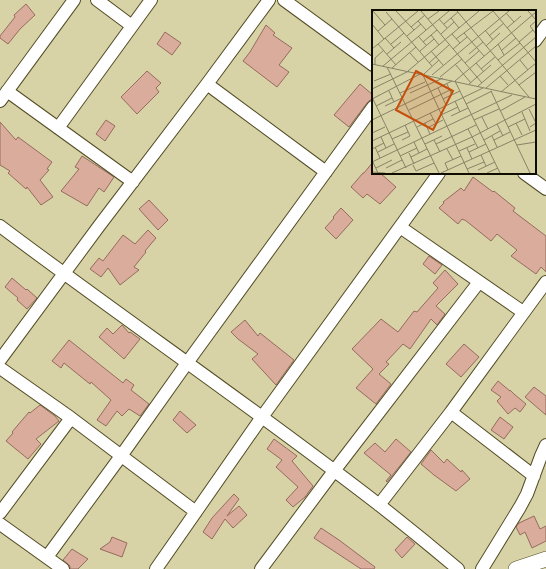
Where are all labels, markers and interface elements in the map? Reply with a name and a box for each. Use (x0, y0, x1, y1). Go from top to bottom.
inset map (372, 10, 536, 174)

